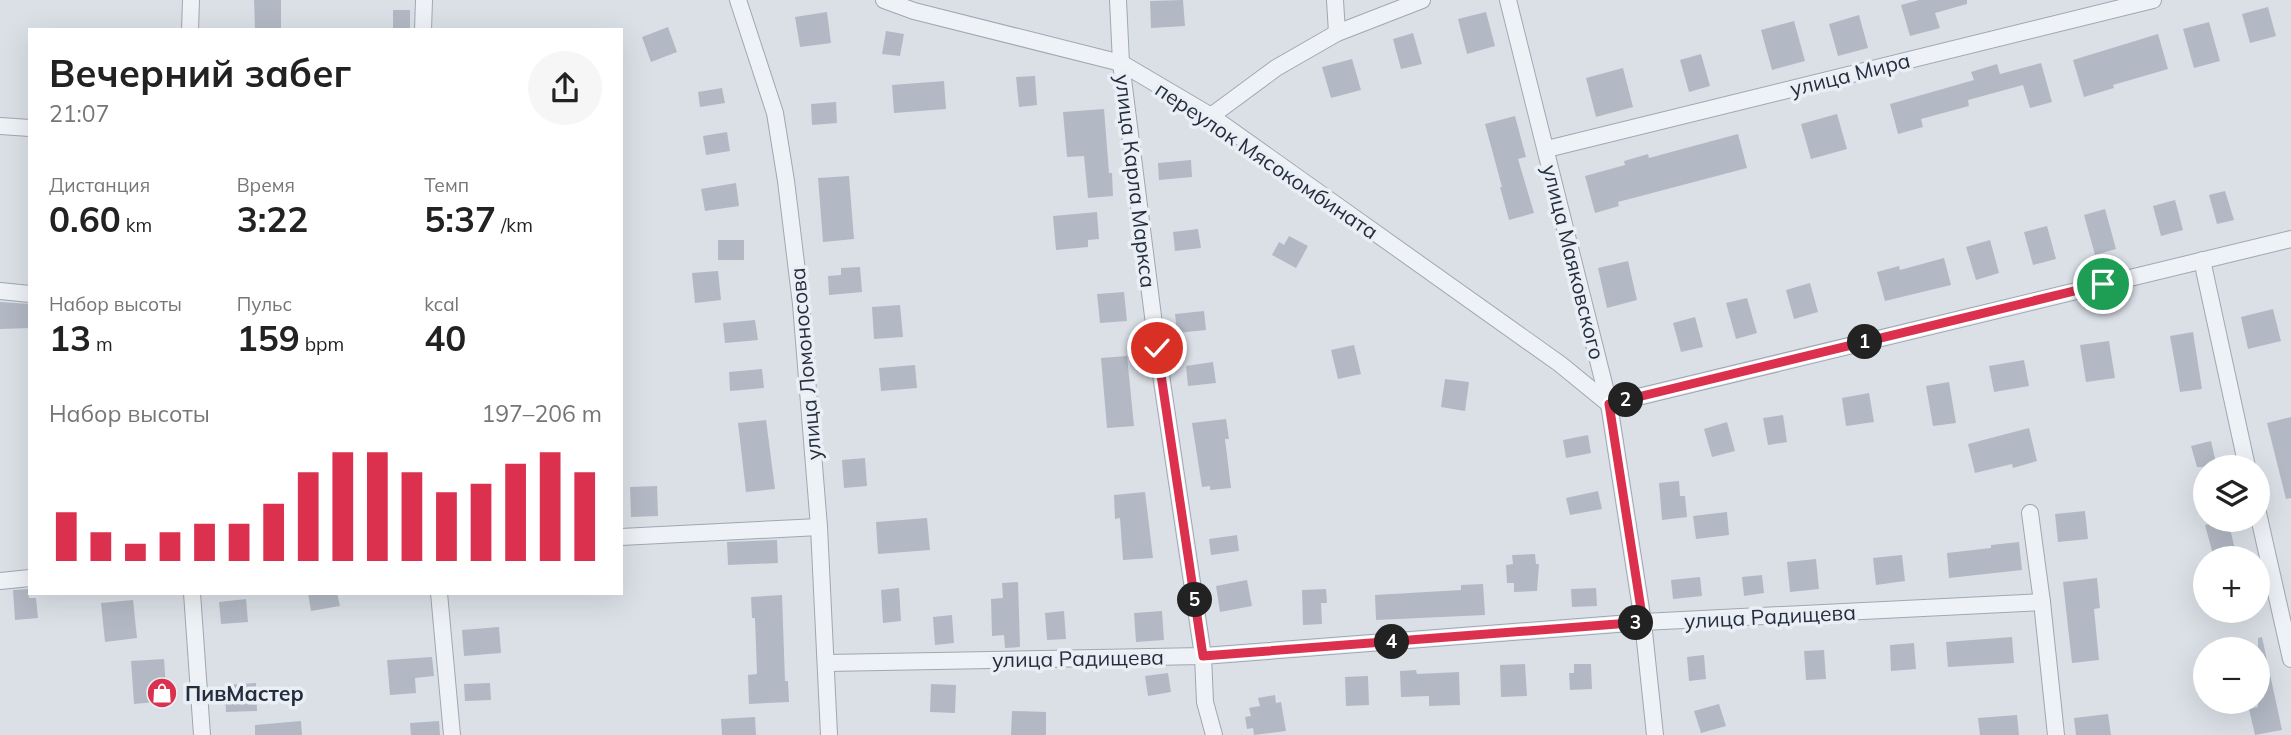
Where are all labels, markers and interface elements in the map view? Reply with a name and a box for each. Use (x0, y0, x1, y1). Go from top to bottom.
street label: улица Мира (1787, 47, 1913, 101)
text: Вечерний забег (49, 49, 351, 97)
button: share (528, 51, 602, 125)
street label: улица Карла Маркса (1110, 73, 1162, 289)
street label: переулок Мясокомбината (1151, 76, 1383, 244)
text: 21:07 (49, 99, 109, 128)
street label: улица Маяковского (1537, 162, 1611, 362)
text: Дистанция (49, 173, 150, 197)
text: Время (237, 173, 295, 197)
text: Темп (424, 173, 469, 197)
text: 0.60 (49, 197, 121, 241)
text: 3:22 (237, 197, 308, 241)
text: 5:37 (424, 197, 496, 241)
text: km (121, 213, 152, 237)
text: /km (496, 213, 533, 237)
pin (2073, 254, 2133, 314)
icon: arrive (2084, 265, 2122, 303)
street label: улица Ломоносова (784, 267, 826, 461)
text: Набор высоты (49, 292, 182, 316)
text: Пульс (237, 292, 292, 316)
text: kcal (424, 292, 459, 316)
text: 13 (49, 316, 91, 360)
text: 159 (237, 316, 300, 360)
text: 40 (424, 316, 466, 360)
pin (1127, 318, 1187, 378)
pin: 1 (1848, 324, 1882, 360)
icon: check (1138, 329, 1176, 367)
text: 1 (1859, 329, 1870, 353)
text: m (91, 332, 113, 356)
text: bpm (300, 332, 344, 356)
pin: 2 (1608, 382, 1644, 418)
text: 2 (1620, 387, 1631, 411)
text: Набор высоты (49, 399, 210, 428)
text: 197–206 m (481, 399, 602, 428)
map controls (2193, 455, 2270, 714)
button: layers (2193, 455, 2270, 532)
button: + (2193, 546, 2270, 623)
pin: 5 (1178, 582, 1212, 618)
text: 5 (1189, 587, 1200, 611)
street label: улица Радищева (1683, 599, 1857, 633)
pin: 3 (1618, 606, 1654, 640)
text: 3 (1630, 610, 1641, 634)
pin: 4 (1374, 624, 1410, 660)
text: 4 (1386, 629, 1397, 653)
button: − (2193, 637, 2270, 714)
street label: улица Радищева (992, 644, 1164, 672)
shop icon: ПивМастер (145, 676, 179, 710)
place label: ПивМастер (185, 680, 304, 706)

